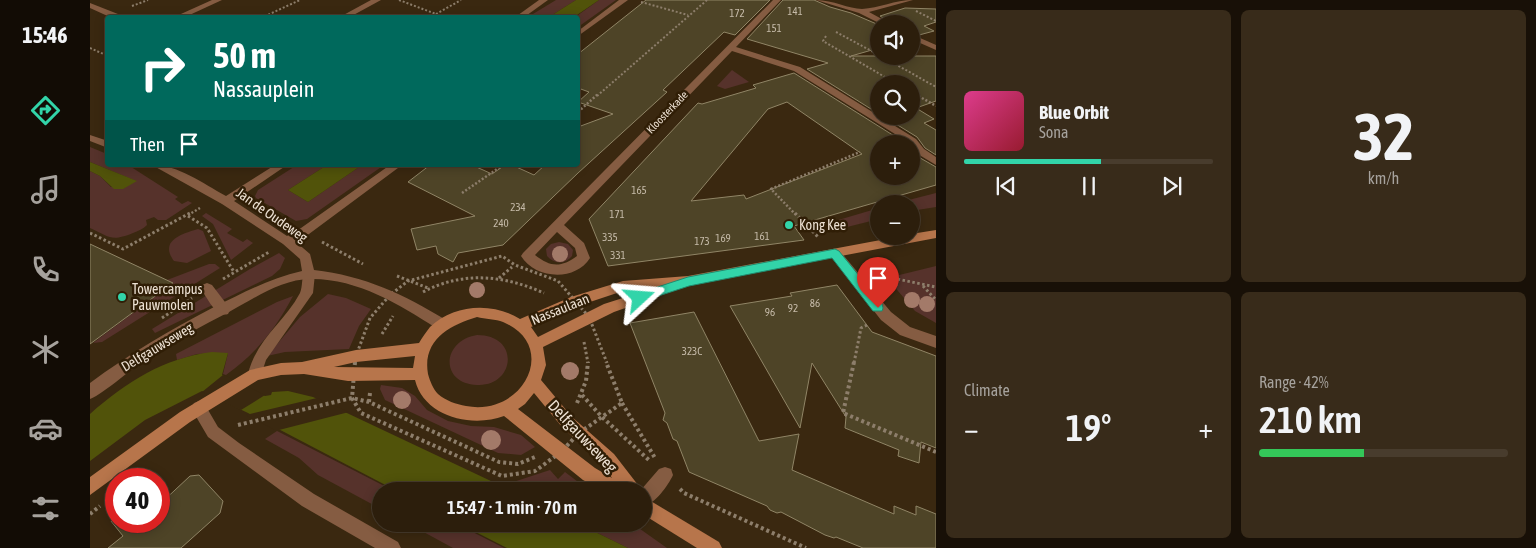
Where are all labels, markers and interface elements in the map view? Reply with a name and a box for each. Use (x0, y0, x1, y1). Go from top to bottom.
house number: 141 (787, 5, 803, 17)
house number: 172 (729, 7, 745, 19)
map controls (870, 15, 920, 245)
button: sound (870, 15, 920, 65)
text: 15:46 (22, 22, 68, 48)
house number: 151 (766, 22, 782, 34)
icon: right (130, 35, 195, 100)
text: 50 m (213, 35, 276, 75)
button: search (870, 75, 920, 125)
text: Nassauplein (213, 76, 314, 102)
street label: Kloosterkade (644, 88, 690, 136)
icon: directions (28, 93, 63, 128)
text: 32 (1353, 99, 1414, 174)
text: Blue Orbit (1039, 101, 1109, 123)
text: Sona (1039, 123, 1068, 141)
icon: arrive (175, 130, 203, 158)
text: Then (130, 133, 165, 155)
button: + (870, 135, 920, 185)
text: km/h (1368, 169, 1399, 187)
icon: music (28, 172, 63, 207)
icon: previous (992, 172, 1020, 200)
icon: pause (1075, 172, 1103, 200)
icon: next (1158, 172, 1186, 200)
house number: 165 (631, 184, 647, 196)
street label: Jan de Oudeweg (233, 185, 311, 245)
button: − (870, 195, 920, 245)
house number: 234 (510, 201, 526, 213)
house number: 171 (609, 208, 625, 220)
house number: 240 (493, 217, 509, 229)
place label: Kong Kee (799, 217, 846, 233)
marker: Kong Kee (783, 219, 795, 231)
house number: 161 (754, 230, 770, 242)
house number: 335 (602, 231, 618, 243)
house number: 169 (715, 232, 731, 244)
house number: 173 (694, 235, 710, 247)
house number: 331 (610, 249, 626, 261)
icon: phone (28, 252, 63, 287)
pin (857, 257, 899, 308)
icon: arrive (864, 264, 892, 292)
position arrow (613, 271, 665, 323)
place label: Towercampus Pauwmolen (132, 281, 203, 313)
street label: Nassaulaan (529, 290, 591, 328)
marker: Towercampus Pauwmolen (116, 291, 128, 303)
house number: 86 (810, 297, 820, 309)
house number: 92 (788, 302, 798, 314)
house number: 96 (765, 306, 775, 318)
street label: Delfgauwseweg (118, 319, 196, 375)
icon: climate (28, 332, 63, 367)
house number: 323C (682, 345, 702, 357)
text: Range · 42% (1259, 373, 1329, 391)
text: Climate (964, 381, 1010, 399)
street label: Delfgauwseweg (544, 396, 621, 477)
text: 210 km (1259, 398, 1362, 441)
text: 19° (1065, 406, 1112, 449)
icon: car (28, 411, 63, 446)
text: − (964, 412, 979, 444)
text: + (1198, 412, 1213, 444)
speed limit sign: 40 (105, 468, 170, 533)
icon: filters (28, 491, 63, 526)
text: 15:47 · 1 min · 70 m (447, 496, 577, 518)

